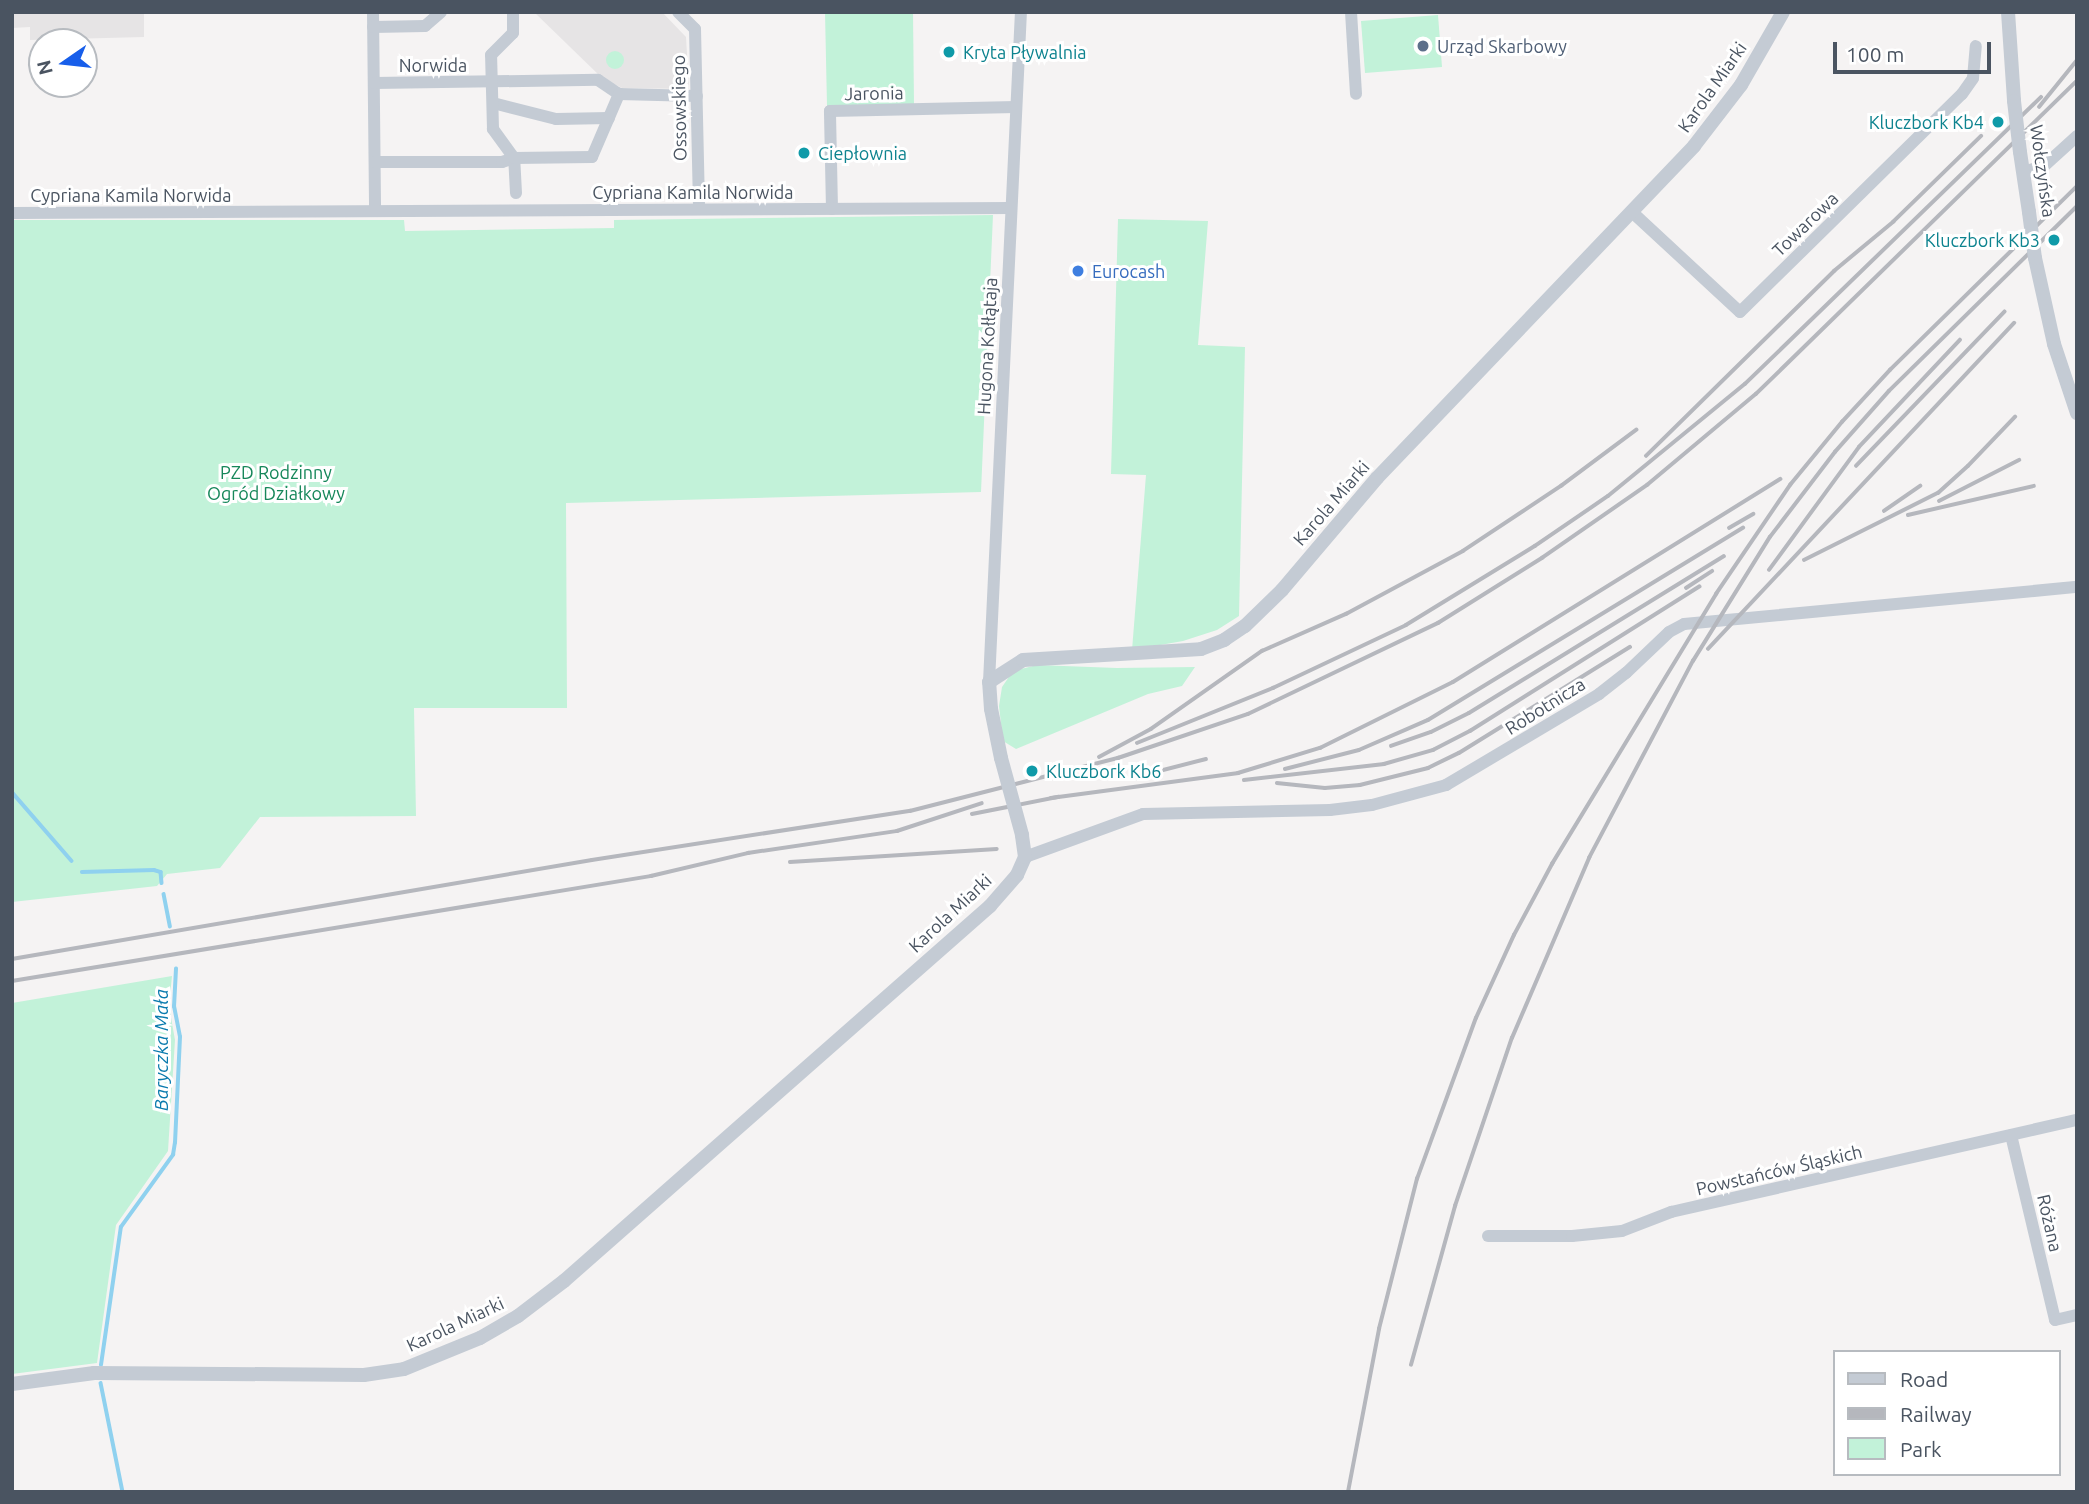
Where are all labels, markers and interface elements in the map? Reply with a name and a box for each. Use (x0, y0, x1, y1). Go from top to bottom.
north arrow (28, 28, 98, 98)
scale bar (1837, 28, 1994, 72)
place label: Urząd Skarbowy (1437, 35, 1567, 57)
marker: Urząd Skarbowy (1415, 38, 1431, 54)
street label: Karola Miarki (1673, 38, 1751, 136)
place label: Kryta Pływalnia (963, 41, 1087, 63)
text: 100 m (1846, 42, 1904, 66)
marker: Kryta Pływalnia (941, 44, 957, 60)
street label: Norwida (399, 54, 467, 76)
street label: Ossowskiego (667, 55, 691, 161)
text: N (32, 58, 57, 77)
street label: Jaronia (844, 82, 904, 104)
place label: Kluczbork Kb4 (1869, 111, 1984, 133)
marker: Kluczbork Kb4 (1990, 114, 2006, 130)
street label: Wołczyńska (2026, 123, 2060, 219)
place label: Ciepłownia (818, 142, 907, 164)
marker: Ciepłownia (796, 145, 812, 161)
street label: Cypriana Kamila Norwida (592, 181, 794, 203)
street label: Cypriana Kamila Norwida (30, 184, 232, 206)
street label: Towarowa (1768, 187, 1842, 261)
place label: Kluczbork Kb3 (1925, 229, 2040, 251)
marker: Kluczbork Kb3 (2046, 232, 2062, 248)
place label: Eurocash (1092, 260, 1165, 282)
marker: Eurocash (1070, 263, 1086, 279)
street label: Hugona Kołłątaja (973, 277, 1001, 415)
street label: Karola Miarki (1288, 456, 1374, 550)
park label: PZD Rodzinny Ogród Działkowy (207, 462, 345, 504)
street label: Robotnicza (1501, 673, 1589, 739)
place label: Kluczbork Kb6 (1046, 760, 1161, 782)
marker: Kluczbork Kb6 (1024, 763, 1040, 779)
street label: Karola Miarki (904, 869, 996, 957)
water label: Baryczka Mała (151, 989, 173, 1111)
street label: Powstańców Śląskich (1694, 1140, 1864, 1200)
street label: Różana (2033, 1192, 2067, 1254)
street label: Karola Miarki (403, 1292, 507, 1356)
legend (1834, 1350, 2061, 1476)
text: Road (1900, 1367, 1948, 1391)
text: Railway (1900, 1402, 1972, 1426)
text: Park (1900, 1437, 1942, 1461)

